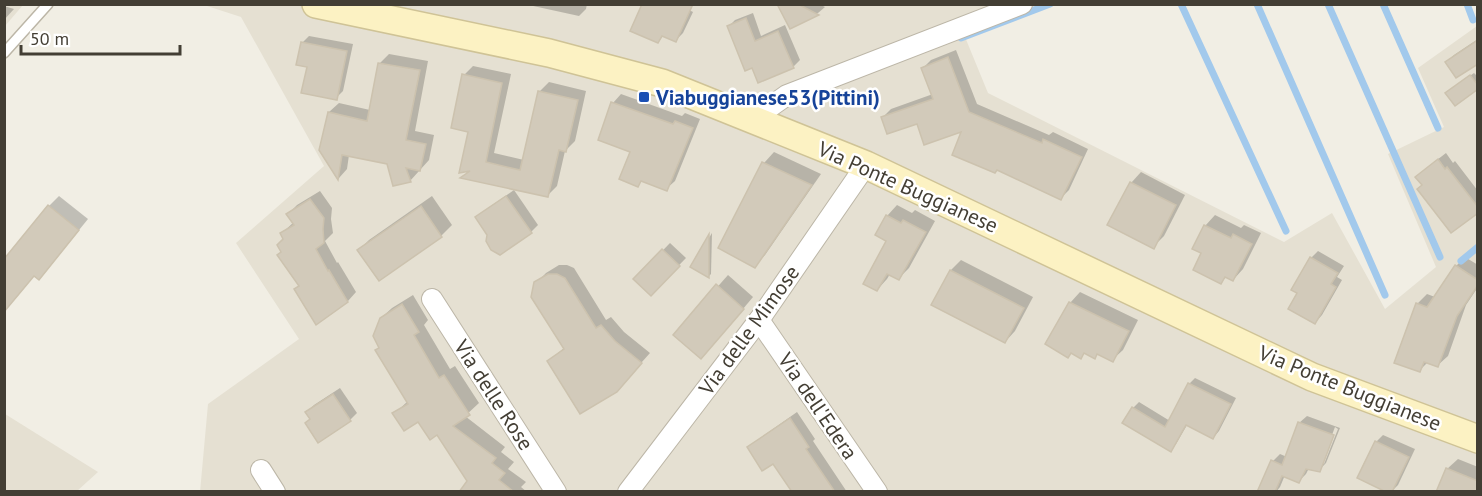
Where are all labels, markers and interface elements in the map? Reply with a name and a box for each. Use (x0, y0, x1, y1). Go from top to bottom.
scale bar (21, 18, 180, 56)
text: 50 m (30, 27, 69, 50)
place label: Viabuggianese53(Pittini) (655, 84, 880, 111)
marker: Viabuggianese53(Pittini) (637, 90, 651, 104)
street label: Via Ponte Buggianese (813, 135, 1002, 239)
street label: Via delle Mimose (692, 260, 805, 401)
street label: Via delle Rose (448, 334, 540, 455)
street label: Via Ponte Buggianese (1254, 339, 1445, 437)
street label: Via dell'Edera (772, 347, 864, 465)

